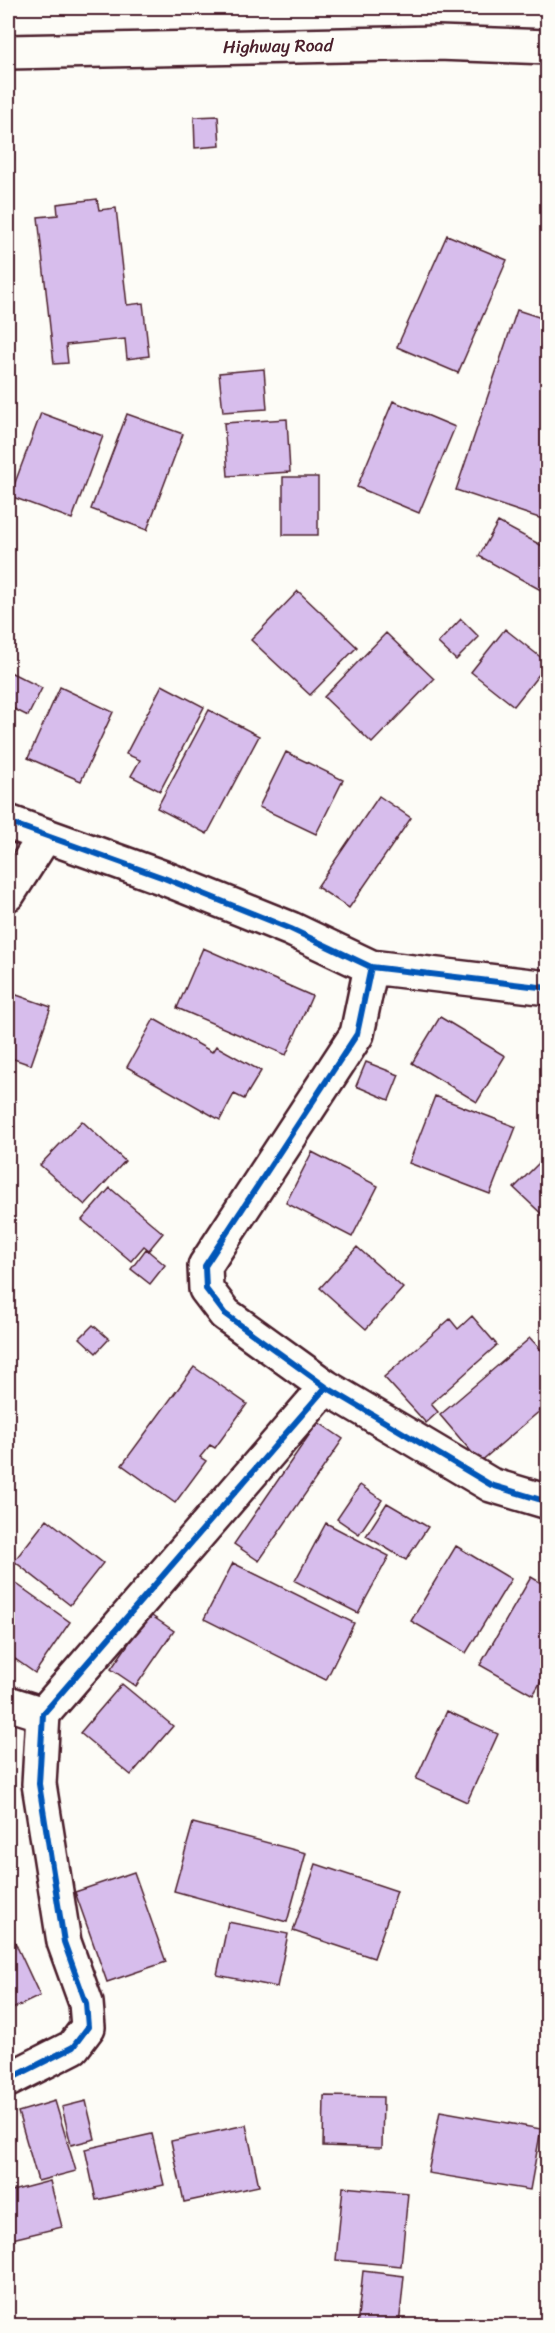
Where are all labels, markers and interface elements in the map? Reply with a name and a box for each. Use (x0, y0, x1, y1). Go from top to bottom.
street label: Highway Road (223, 29, 335, 63)

